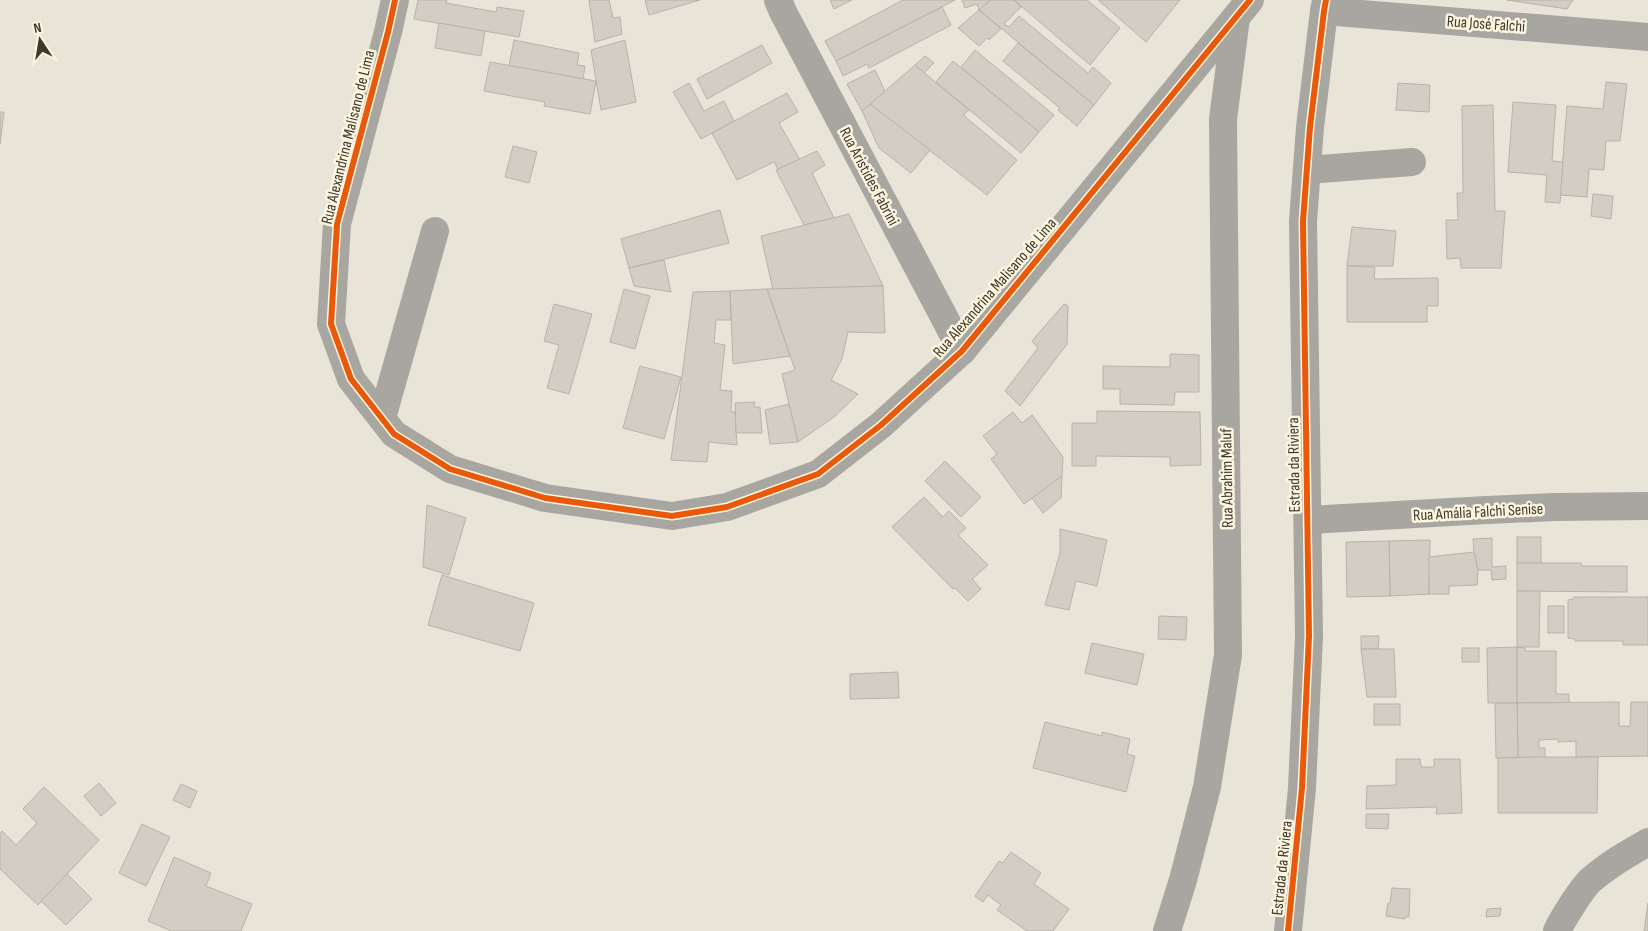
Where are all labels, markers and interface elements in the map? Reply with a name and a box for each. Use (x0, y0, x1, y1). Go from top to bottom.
street label: Rua José Falchi (1446, 12, 1526, 37)
north arrow (15, 15, 65, 65)
text: N (32, 19, 43, 37)
street label: Rua Alexandrina Malisano de Lima (318, 48, 379, 226)
street label: Rua Aristides Fabrini (835, 124, 903, 229)
street label: Rua Alexandrina Malisano de Lima (929, 214, 1061, 362)
street label: Estrada da Riviera (1284, 417, 1305, 513)
street label: Rua Abrahim Maluf (1217, 428, 1238, 528)
street label: Rua Amália Falchi Senise (1413, 500, 1544, 525)
street label: Estrada da Riviera (1268, 820, 1297, 916)

